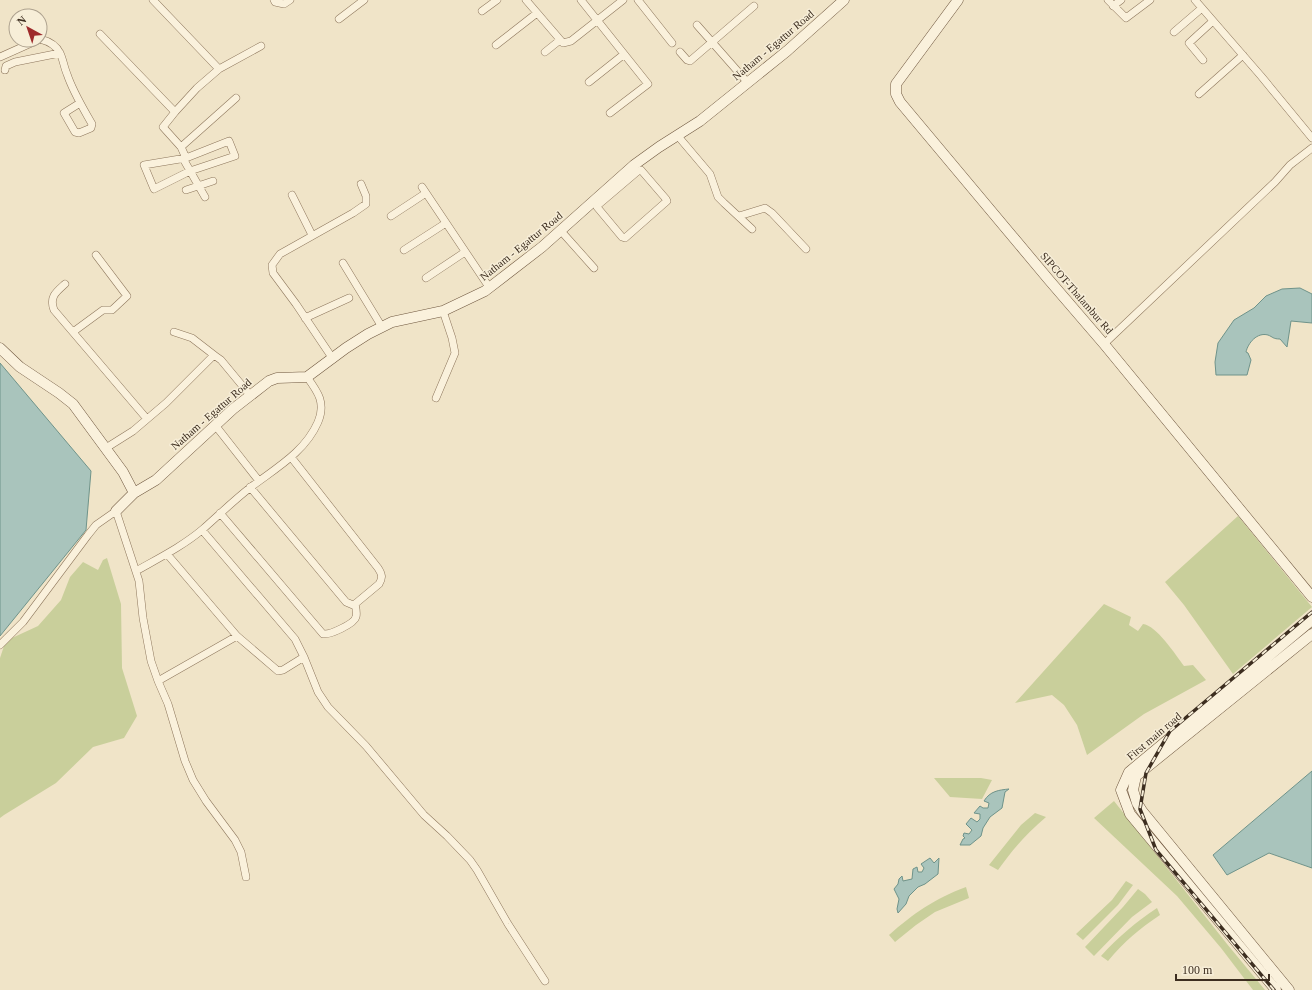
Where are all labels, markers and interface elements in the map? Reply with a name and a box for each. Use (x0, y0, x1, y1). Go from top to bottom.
street label: Natham - Egattur Road (730, 7, 816, 82)
north arrow (8, 8, 48, 48)
text: N (15, 13, 29, 27)
street label: Natham - Egattur Road (477, 209, 565, 283)
street label: SIPCOT-Thalambur Rd (1038, 250, 1116, 337)
street label: Natham - Egattur Road (168, 376, 254, 452)
street label: First main road (1124, 709, 1184, 762)
scale bar (1176, 956, 1269, 982)
text: 100 m (1182, 963, 1213, 977)

